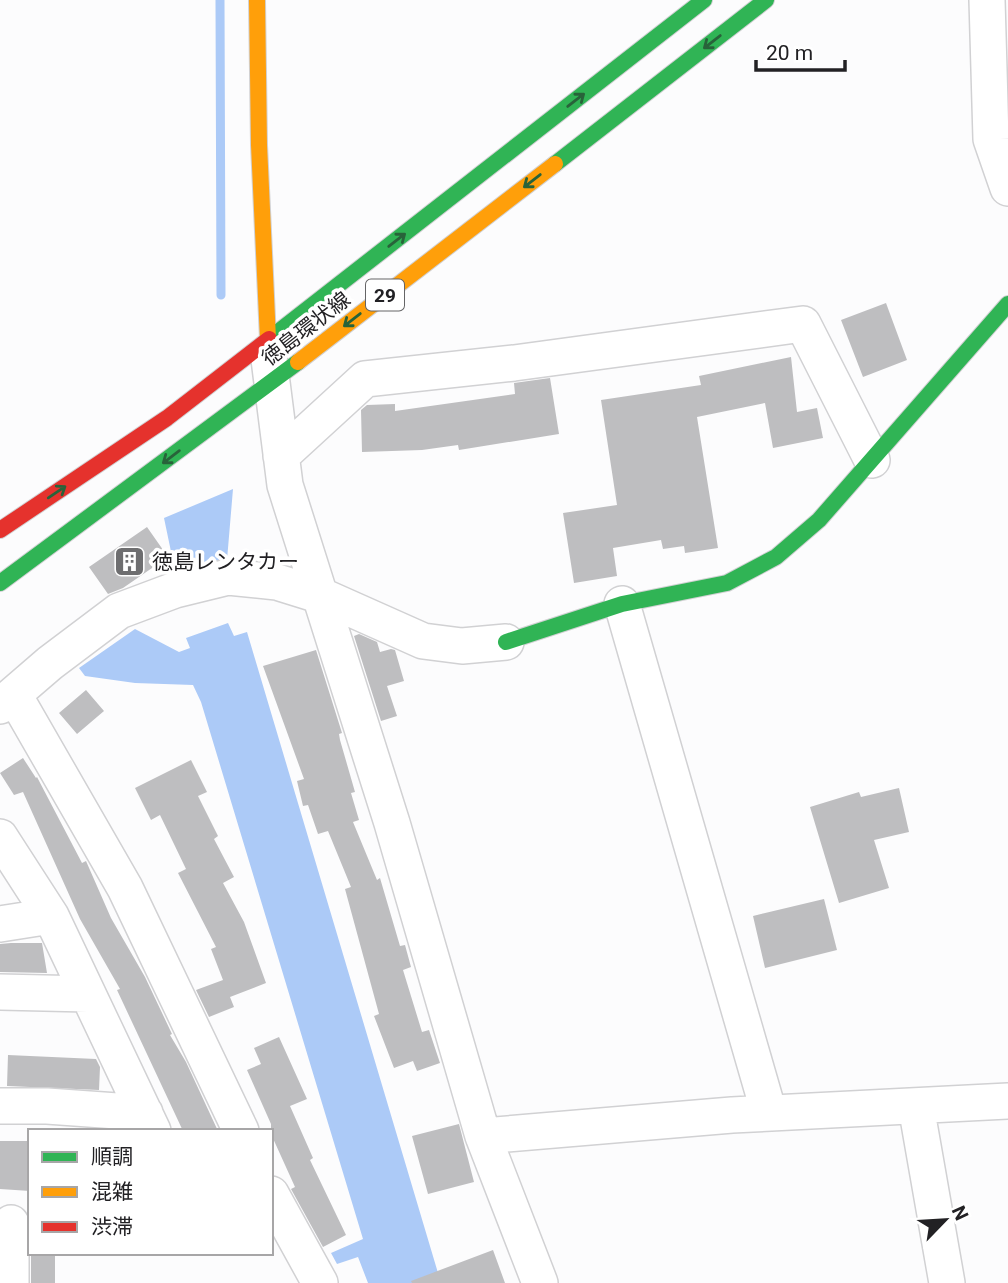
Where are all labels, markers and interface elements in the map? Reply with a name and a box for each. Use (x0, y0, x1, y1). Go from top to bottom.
scale bar (756, 28, 845, 72)
one-way arrow (704, 34, 722, 49)
text: 20 m (766, 41, 813, 65)
one-way arrow (566, 93, 585, 108)
one-way arrow (524, 173, 542, 188)
one-way arrow (387, 233, 405, 248)
road number: 29 (366, 280, 404, 310)
street label: 徳島環状線 (257, 287, 355, 371)
one-way arrow (344, 313, 362, 328)
one-way arrow (162, 450, 181, 465)
one-way arrow (46, 485, 66, 499)
building icon: 徳島レンタカー (112, 545, 146, 579)
place label: 徳島レンタカー (152, 550, 299, 574)
legend (28, 1129, 273, 1255)
text: 順調 (91, 1145, 133, 1169)
text: 混雑 (91, 1180, 133, 1204)
north arrow (910, 1185, 980, 1255)
text: N (947, 1202, 973, 1224)
text: 渋滞 (91, 1215, 133, 1239)

